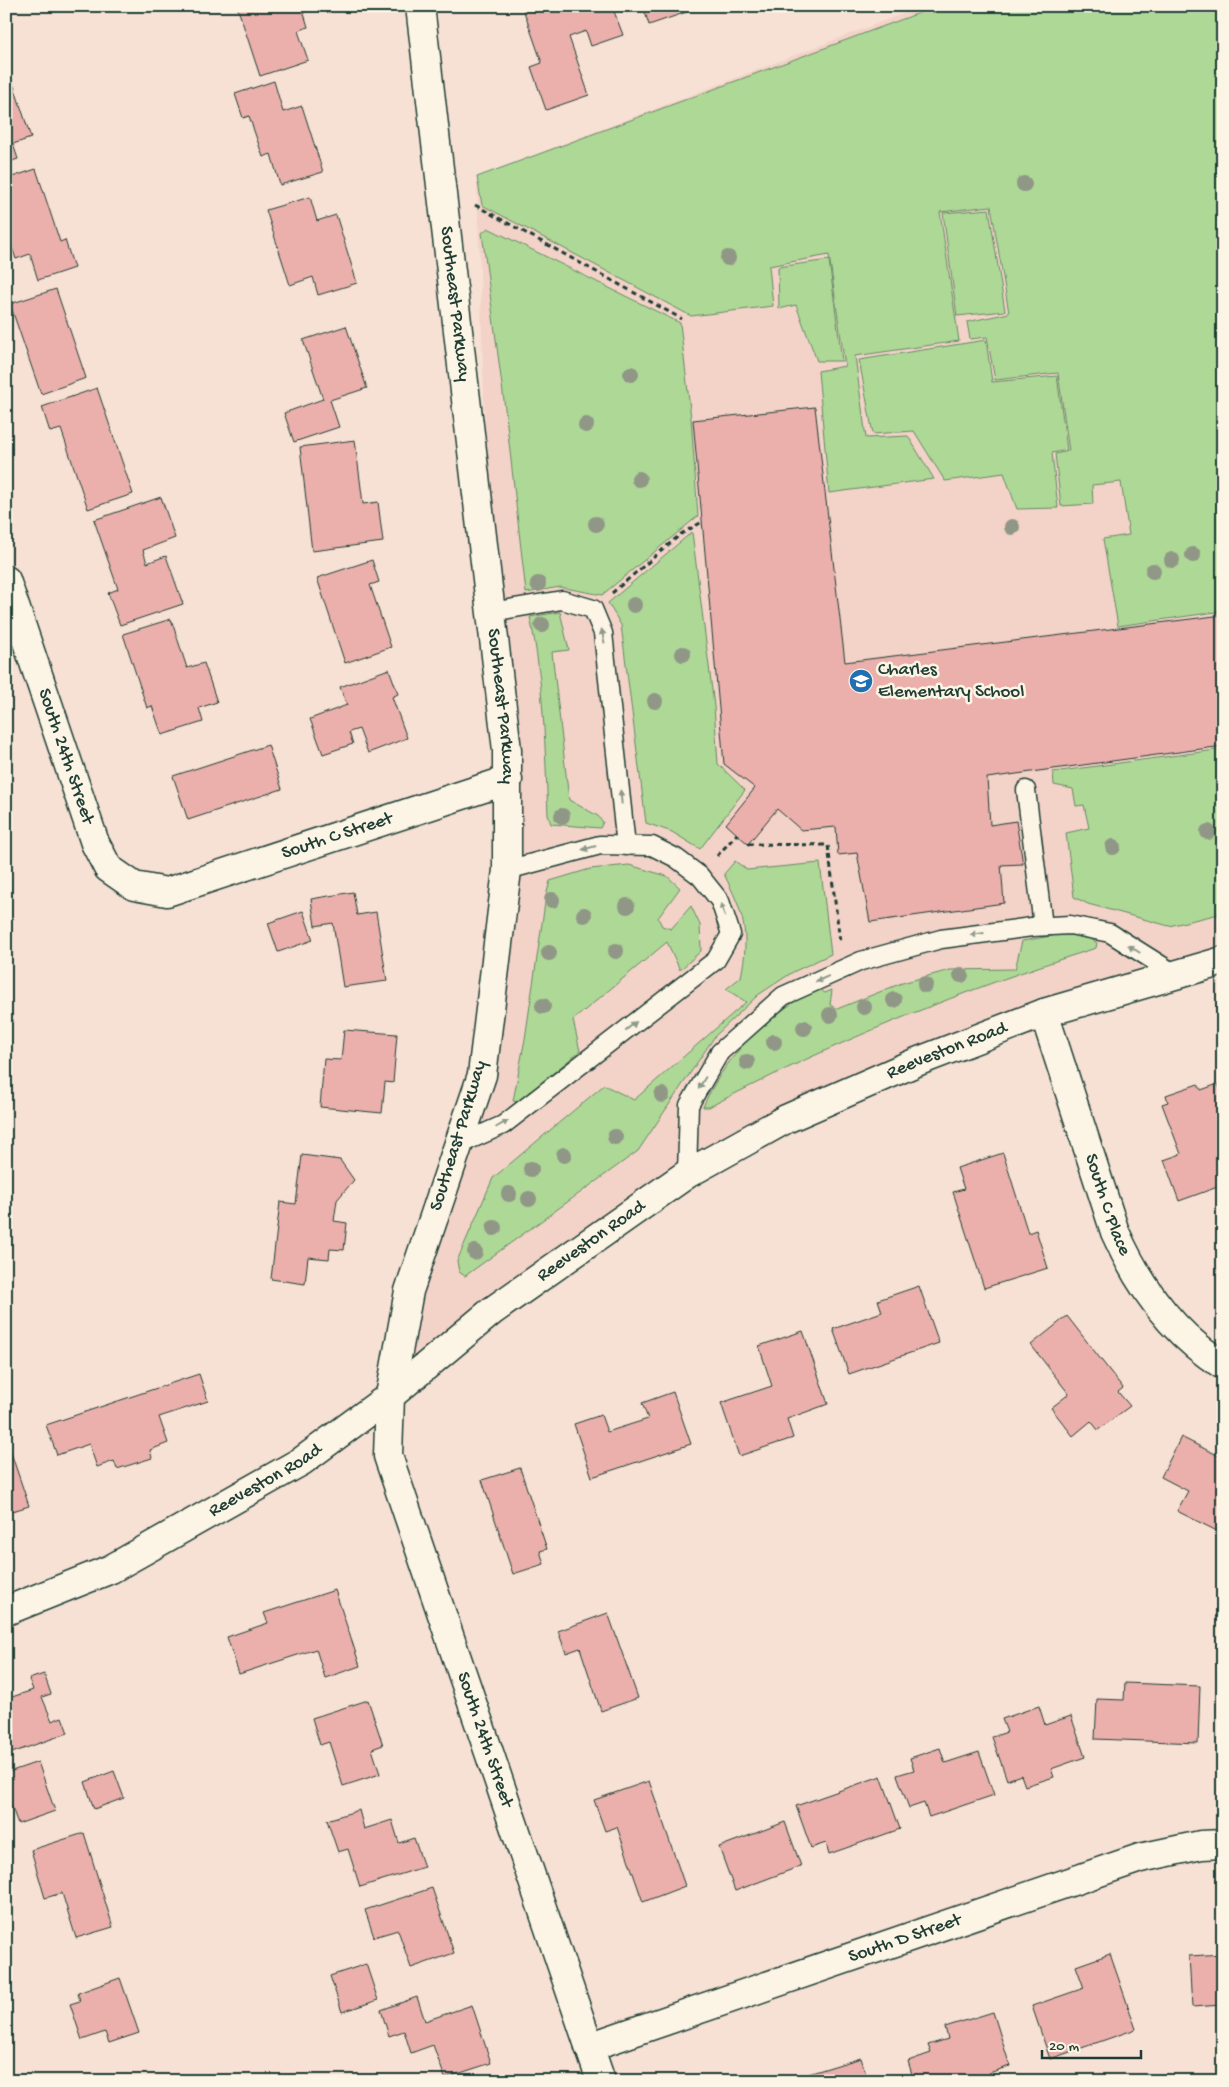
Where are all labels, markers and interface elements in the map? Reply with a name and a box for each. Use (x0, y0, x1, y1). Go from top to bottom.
street label: Southeast Parkway (434, 225, 475, 383)
street label: Southeast Parkway (481, 627, 519, 785)
one-way arrow (599, 628, 607, 643)
place label: Charles Elementary School (878, 659, 1024, 704)
school or university icon: Charles Elementary School (848, 668, 874, 694)
street label: South 24th Street (32, 685, 100, 829)
one-way arrow (617, 789, 625, 805)
street label: South C Street (279, 806, 398, 865)
one-way arrow (581, 844, 596, 852)
one-way arrow (719, 903, 726, 918)
one-way arrow (969, 930, 985, 938)
one-way arrow (1127, 944, 1141, 953)
one-way arrow (815, 975, 829, 983)
street label: Reeveston Road (883, 1016, 1012, 1085)
one-way arrow (624, 1021, 638, 1031)
street label: Southeast Parkway (425, 1057, 493, 1214)
one-way arrow (698, 1076, 707, 1090)
one-way arrow (495, 1120, 508, 1129)
street label: South C Place (1079, 1151, 1136, 1260)
street label: Reeveston Road (532, 1194, 652, 1287)
street label: Reeveston Road (205, 1437, 328, 1523)
street label: South 24th Street (451, 1669, 519, 1813)
street label: South D Street (846, 1908, 966, 1969)
scale bar (1042, 2027, 1140, 2059)
text: 20 m (1049, 2038, 1079, 2056)

